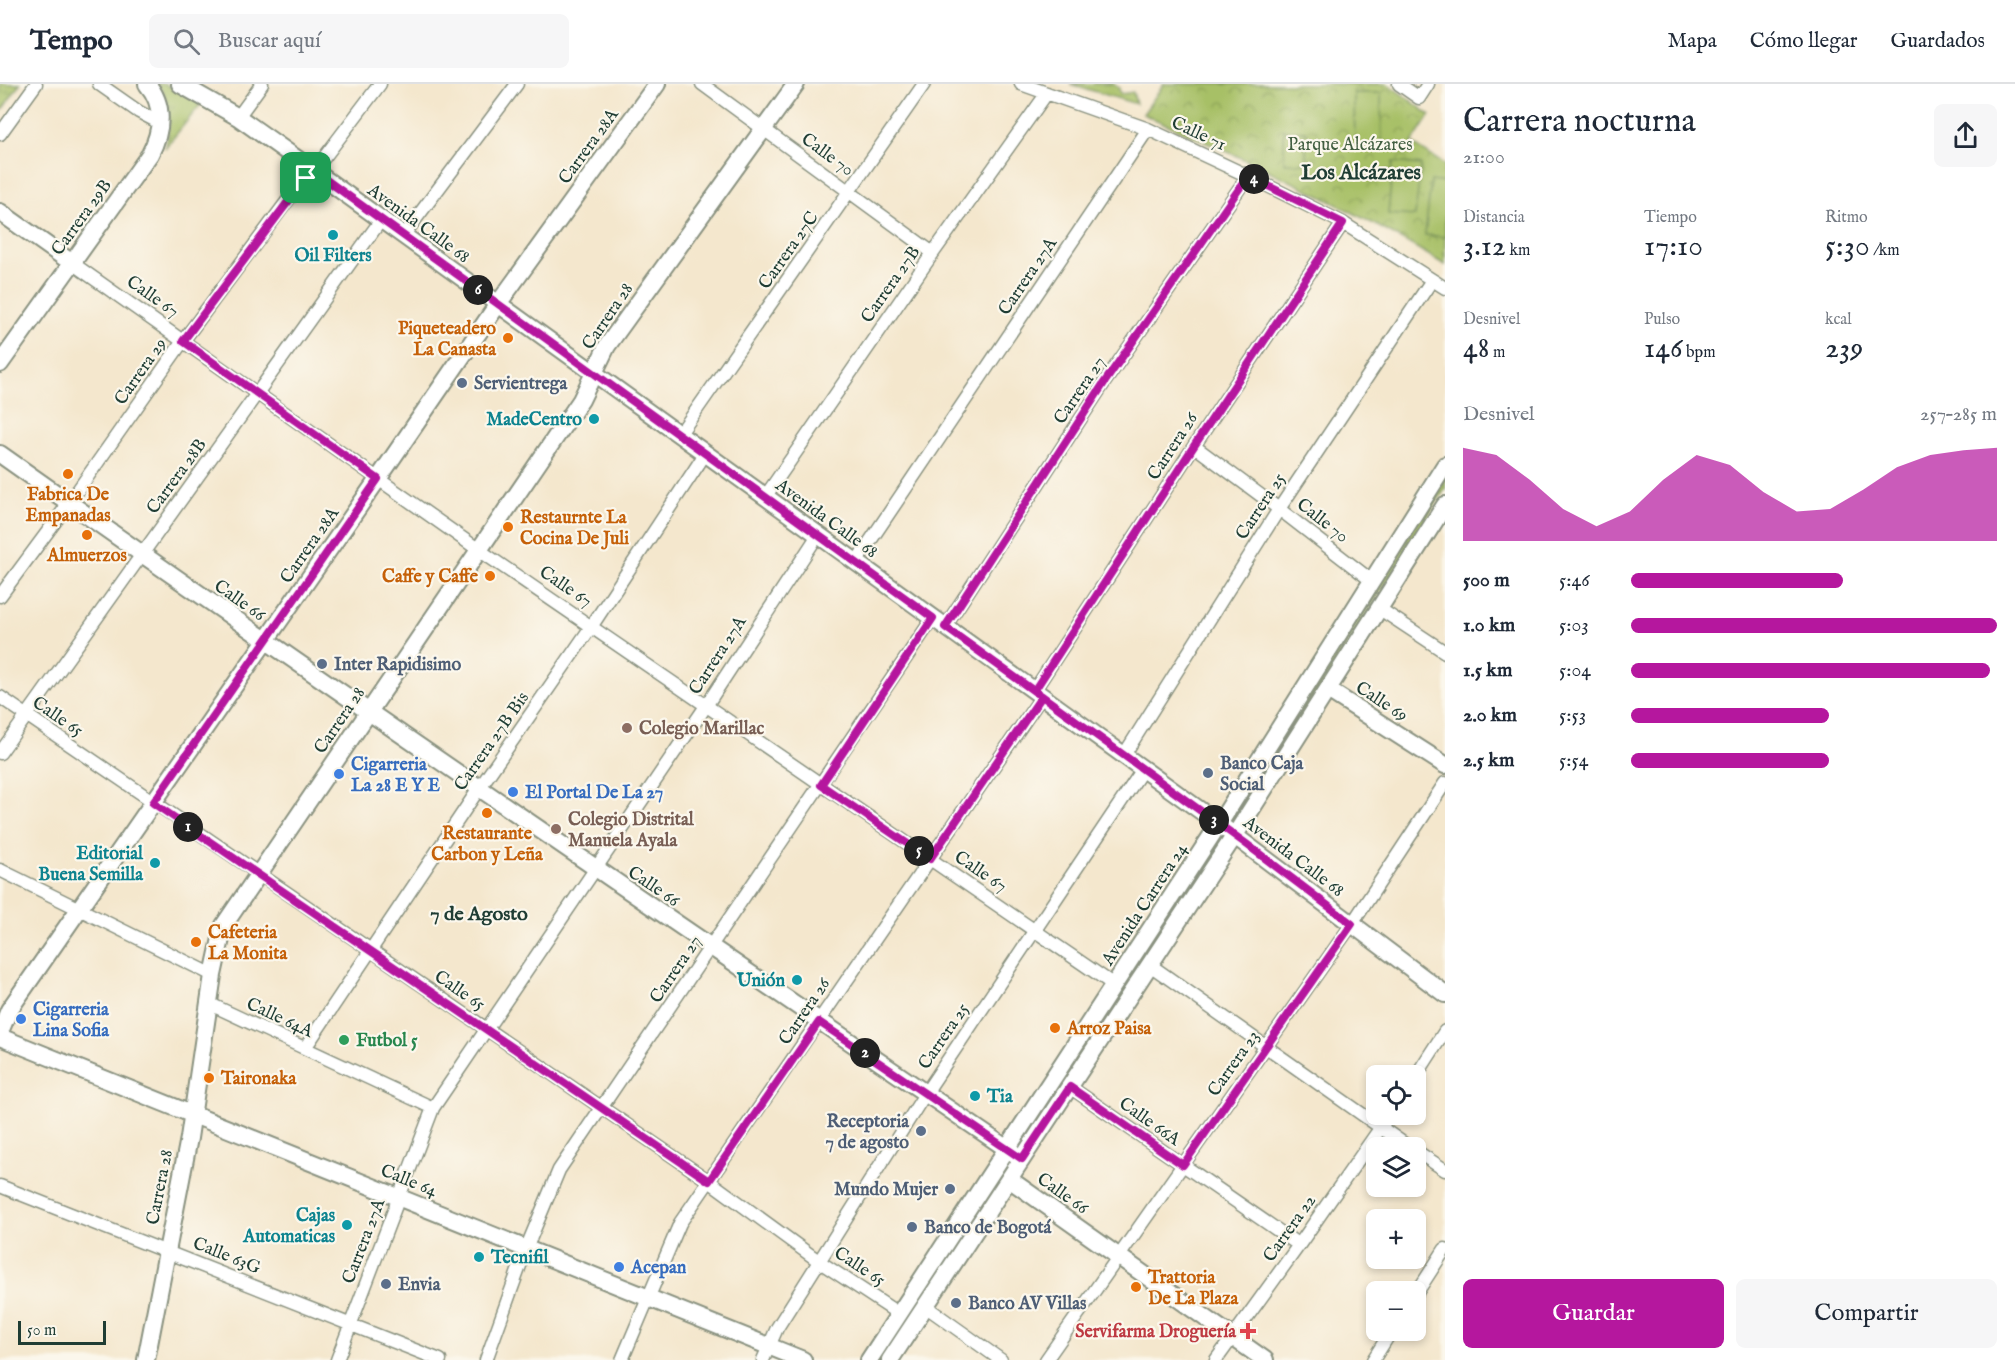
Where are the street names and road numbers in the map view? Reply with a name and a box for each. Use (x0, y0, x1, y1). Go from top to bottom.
street label: Carrera 28A (554, 104, 625, 189)
street label: Calle 71 (1167, 112, 1229, 157)
street label: Calle 70 (796, 128, 858, 182)
street label: Carrera 29B (47, 175, 118, 261)
street label: Avenida Calle 68 (362, 179, 474, 269)
street label: Carrera 27C (754, 207, 825, 294)
street label: Carrera 27A (994, 233, 1063, 320)
street label: Carrera 27B (856, 242, 926, 328)
street label: Calle 67 (122, 271, 183, 323)
street label: Carrera 28 (577, 279, 639, 355)
street label: Carrera 29 (110, 334, 173, 410)
street label: Carrera 27 (1049, 352, 1111, 429)
street label: Carrera 26 (1143, 408, 1204, 485)
street label: Carrera 28B (142, 435, 212, 519)
street label: Carrera 25 (1231, 469, 1292, 545)
street label: Avenida Calle 68 (770, 474, 882, 564)
street label: Calle 70 (1291, 494, 1353, 549)
street label: Carrera 28A (276, 502, 345, 589)
street label: Calle 67 (534, 561, 596, 613)
street label: Calle 66 (209, 575, 270, 627)
street label: Carrera 27A (684, 611, 753, 700)
street label: Calle 69 (1351, 677, 1412, 728)
street label: Carrera 28 (309, 683, 371, 759)
street label: Carrera 27B Bis (450, 688, 535, 796)
street label: Calle 65 (27, 692, 87, 743)
street label: Avenida Calle 68 (1237, 811, 1348, 903)
street label: Avenida Carrera 24 (1097, 839, 1193, 971)
street label: Calle 67 (949, 846, 1011, 898)
street label: Calle 66 (623, 862, 684, 913)
street label: Carrera 27 (645, 931, 707, 1008)
street label: Calle 65 (429, 966, 489, 1017)
street label: Carrera 26 (774, 973, 836, 1050)
street label: Calle 64A (242, 993, 317, 1044)
street label: Carrera 25 (914, 999, 975, 1075)
street label: Carrera 23 (1203, 1026, 1265, 1101)
street label: Calle 66A (1114, 1093, 1185, 1152)
street label: Carrera 28 (142, 1148, 179, 1227)
street label: Calle 64 (377, 1160, 440, 1203)
street label: Calle 66 (1032, 1168, 1093, 1220)
street label: Carrera 22 (1259, 1191, 1322, 1267)
street label: Carrera 27A (338, 1195, 391, 1287)
street label: Calle 63G (189, 1232, 264, 1281)
street label: Calle 65 (829, 1242, 890, 1293)

